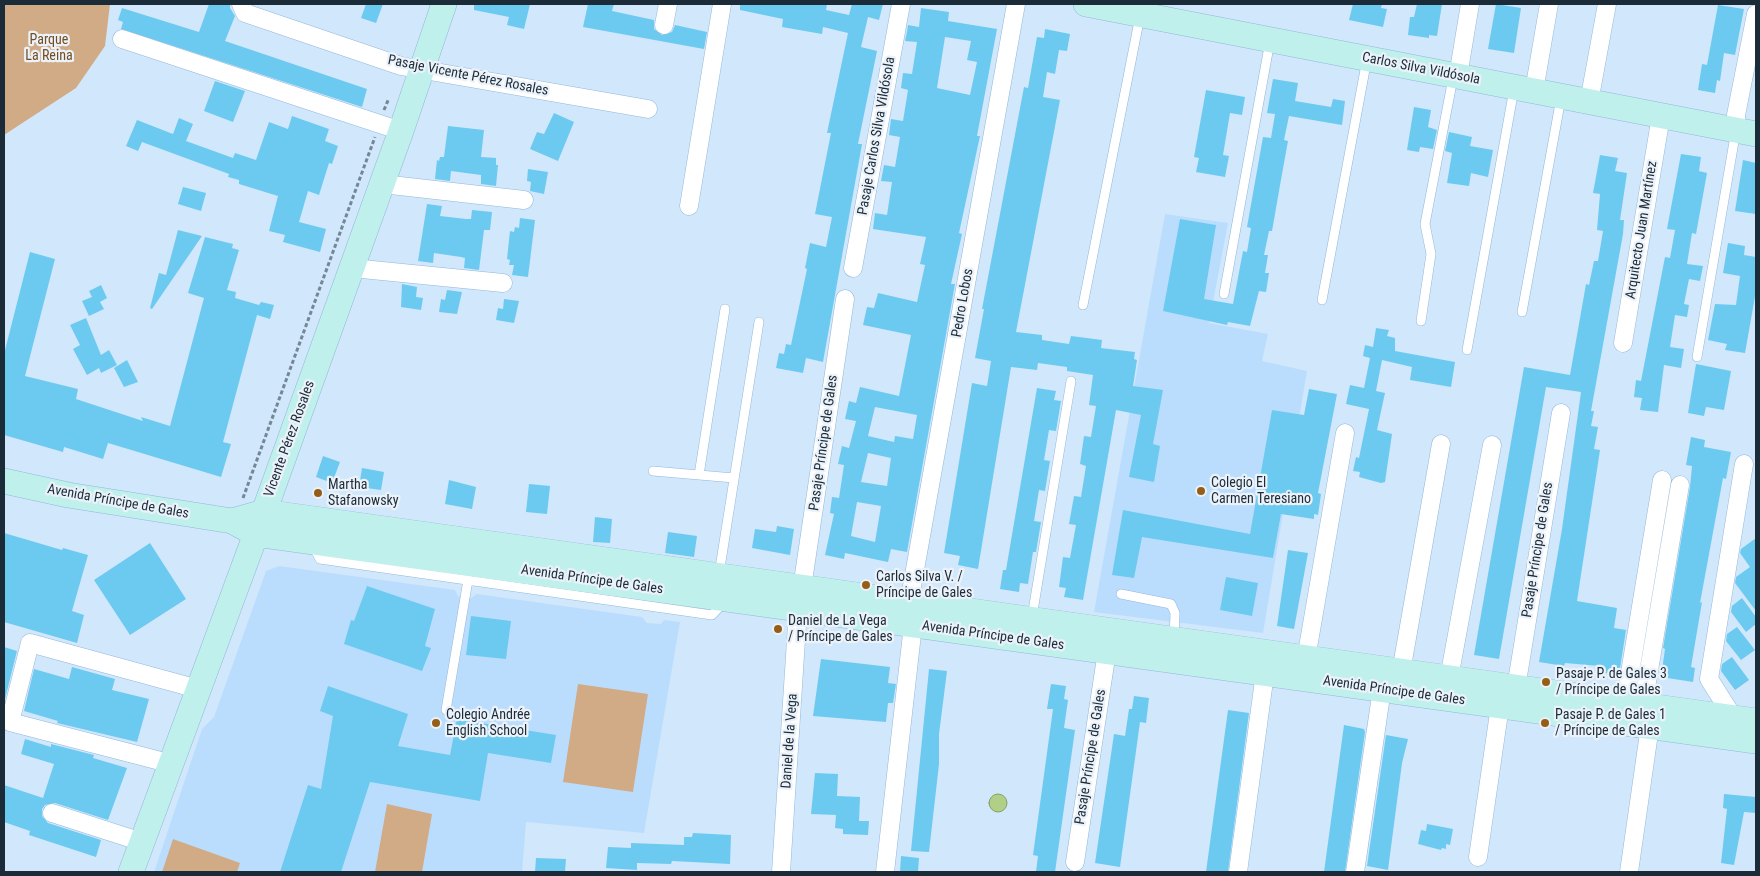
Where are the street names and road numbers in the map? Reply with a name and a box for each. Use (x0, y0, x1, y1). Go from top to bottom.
street label: Carlos Silva Vildósola (1361, 49, 1481, 89)
street label: Pasaje Vicente Pérez Rosales (386, 52, 550, 100)
street label: Pasaje Carlos Silva Vildósola (855, 56, 899, 216)
street label: Arquitecto Juan Martínez (1623, 160, 1661, 300)
street label: Pedro Lobos (949, 267, 977, 339)
street label: Pasaje Príncipe de Gales (806, 374, 842, 512)
street label: Vicente Pérez Rosales (261, 378, 319, 500)
street label: Avenida Príncipe de Gales (46, 481, 190, 523)
street label: Pasaje Príncipe de Gales (1519, 481, 1557, 619)
street label: Avenida Príncipe de Gales (520, 562, 664, 598)
street label: Avenida Príncipe de Gales (921, 618, 1065, 654)
street label: Avenida Príncipe de Gales (1322, 673, 1466, 709)
street label: Pasaje Príncipe de Gales (1072, 688, 1110, 826)
street label: Daniel de la Vega (778, 693, 802, 789)

